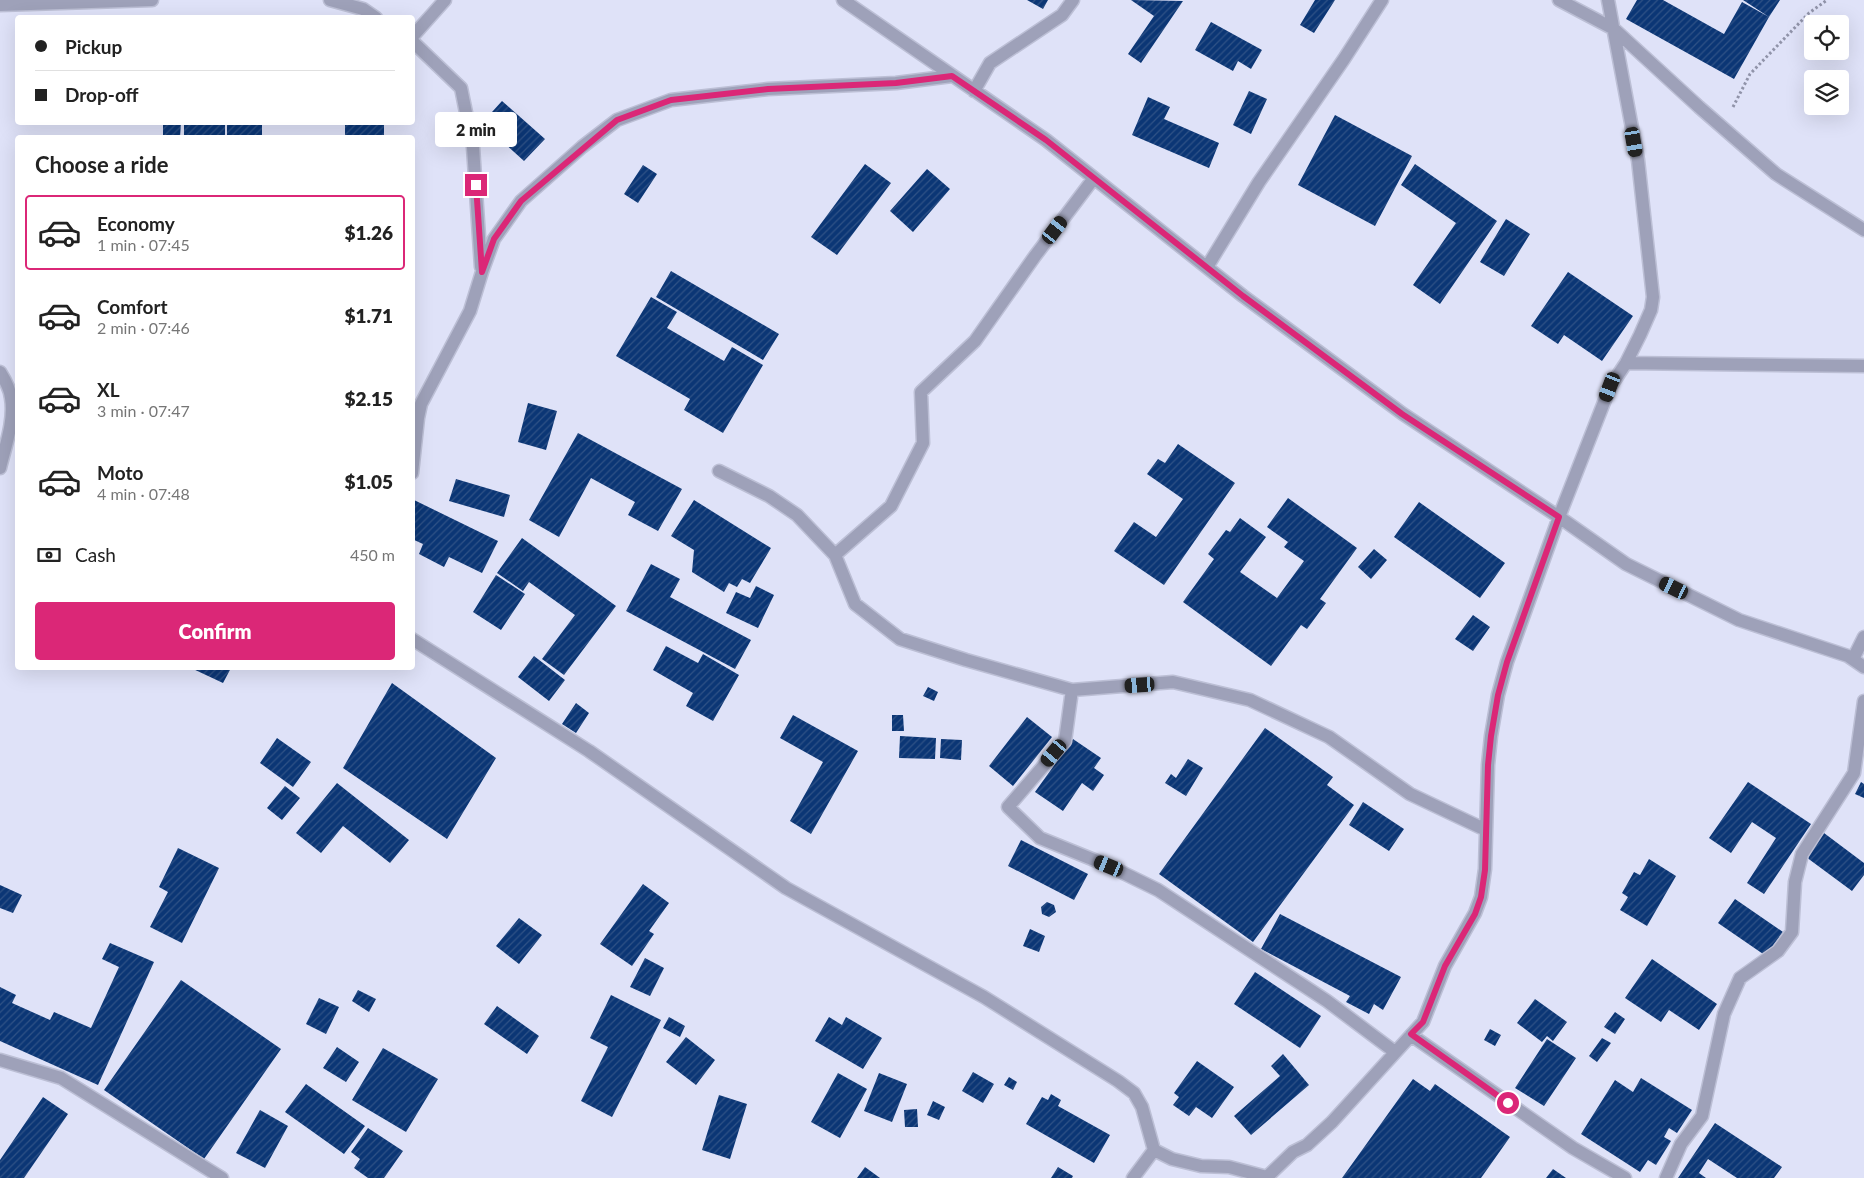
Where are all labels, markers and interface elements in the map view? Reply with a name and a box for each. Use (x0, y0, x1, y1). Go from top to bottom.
map controls (1804, 15, 1849, 115)
button: locate (1804, 15, 1849, 60)
text: Pickup (65, 35, 122, 58)
button: layers (1804, 70, 1849, 115)
text: Drop-off (65, 83, 139, 106)
callout: 2 min (435, 112, 517, 148)
text: 2 min (456, 120, 496, 139)
car (1624, 126, 1643, 158)
text: Choose a ride (35, 151, 169, 178)
route end (465, 174, 487, 196)
icon: car (37, 210, 82, 255)
text: Economy (97, 212, 175, 235)
car (1039, 214, 1070, 246)
text: $1.26 (344, 221, 393, 244)
text: 1 min · 07:45 (97, 235, 190, 254)
icon: car (37, 293, 82, 338)
text: Comfort (97, 295, 168, 318)
text: $1.71 (344, 304, 393, 327)
text: 2 min · 07:46 (97, 318, 190, 337)
car (1597, 370, 1622, 404)
icon: car (37, 376, 82, 421)
text: XL (97, 378, 120, 401)
text: $2.15 (344, 387, 393, 410)
text: 3 min · 07:47 (97, 401, 190, 420)
icon: car (37, 459, 82, 504)
text: Moto (97, 461, 143, 484)
text: $1.05 (344, 470, 393, 493)
text: 4 min · 07:48 (97, 484, 190, 503)
icon: cash (35, 541, 63, 569)
text: Cash (75, 543, 116, 566)
text: 450 m (350, 545, 395, 564)
car (1657, 575, 1690, 601)
button: Confirm (35, 602, 395, 660)
car (1124, 676, 1155, 694)
car (1038, 737, 1069, 769)
car (1092, 853, 1125, 879)
route start (1497, 1092, 1519, 1114)

